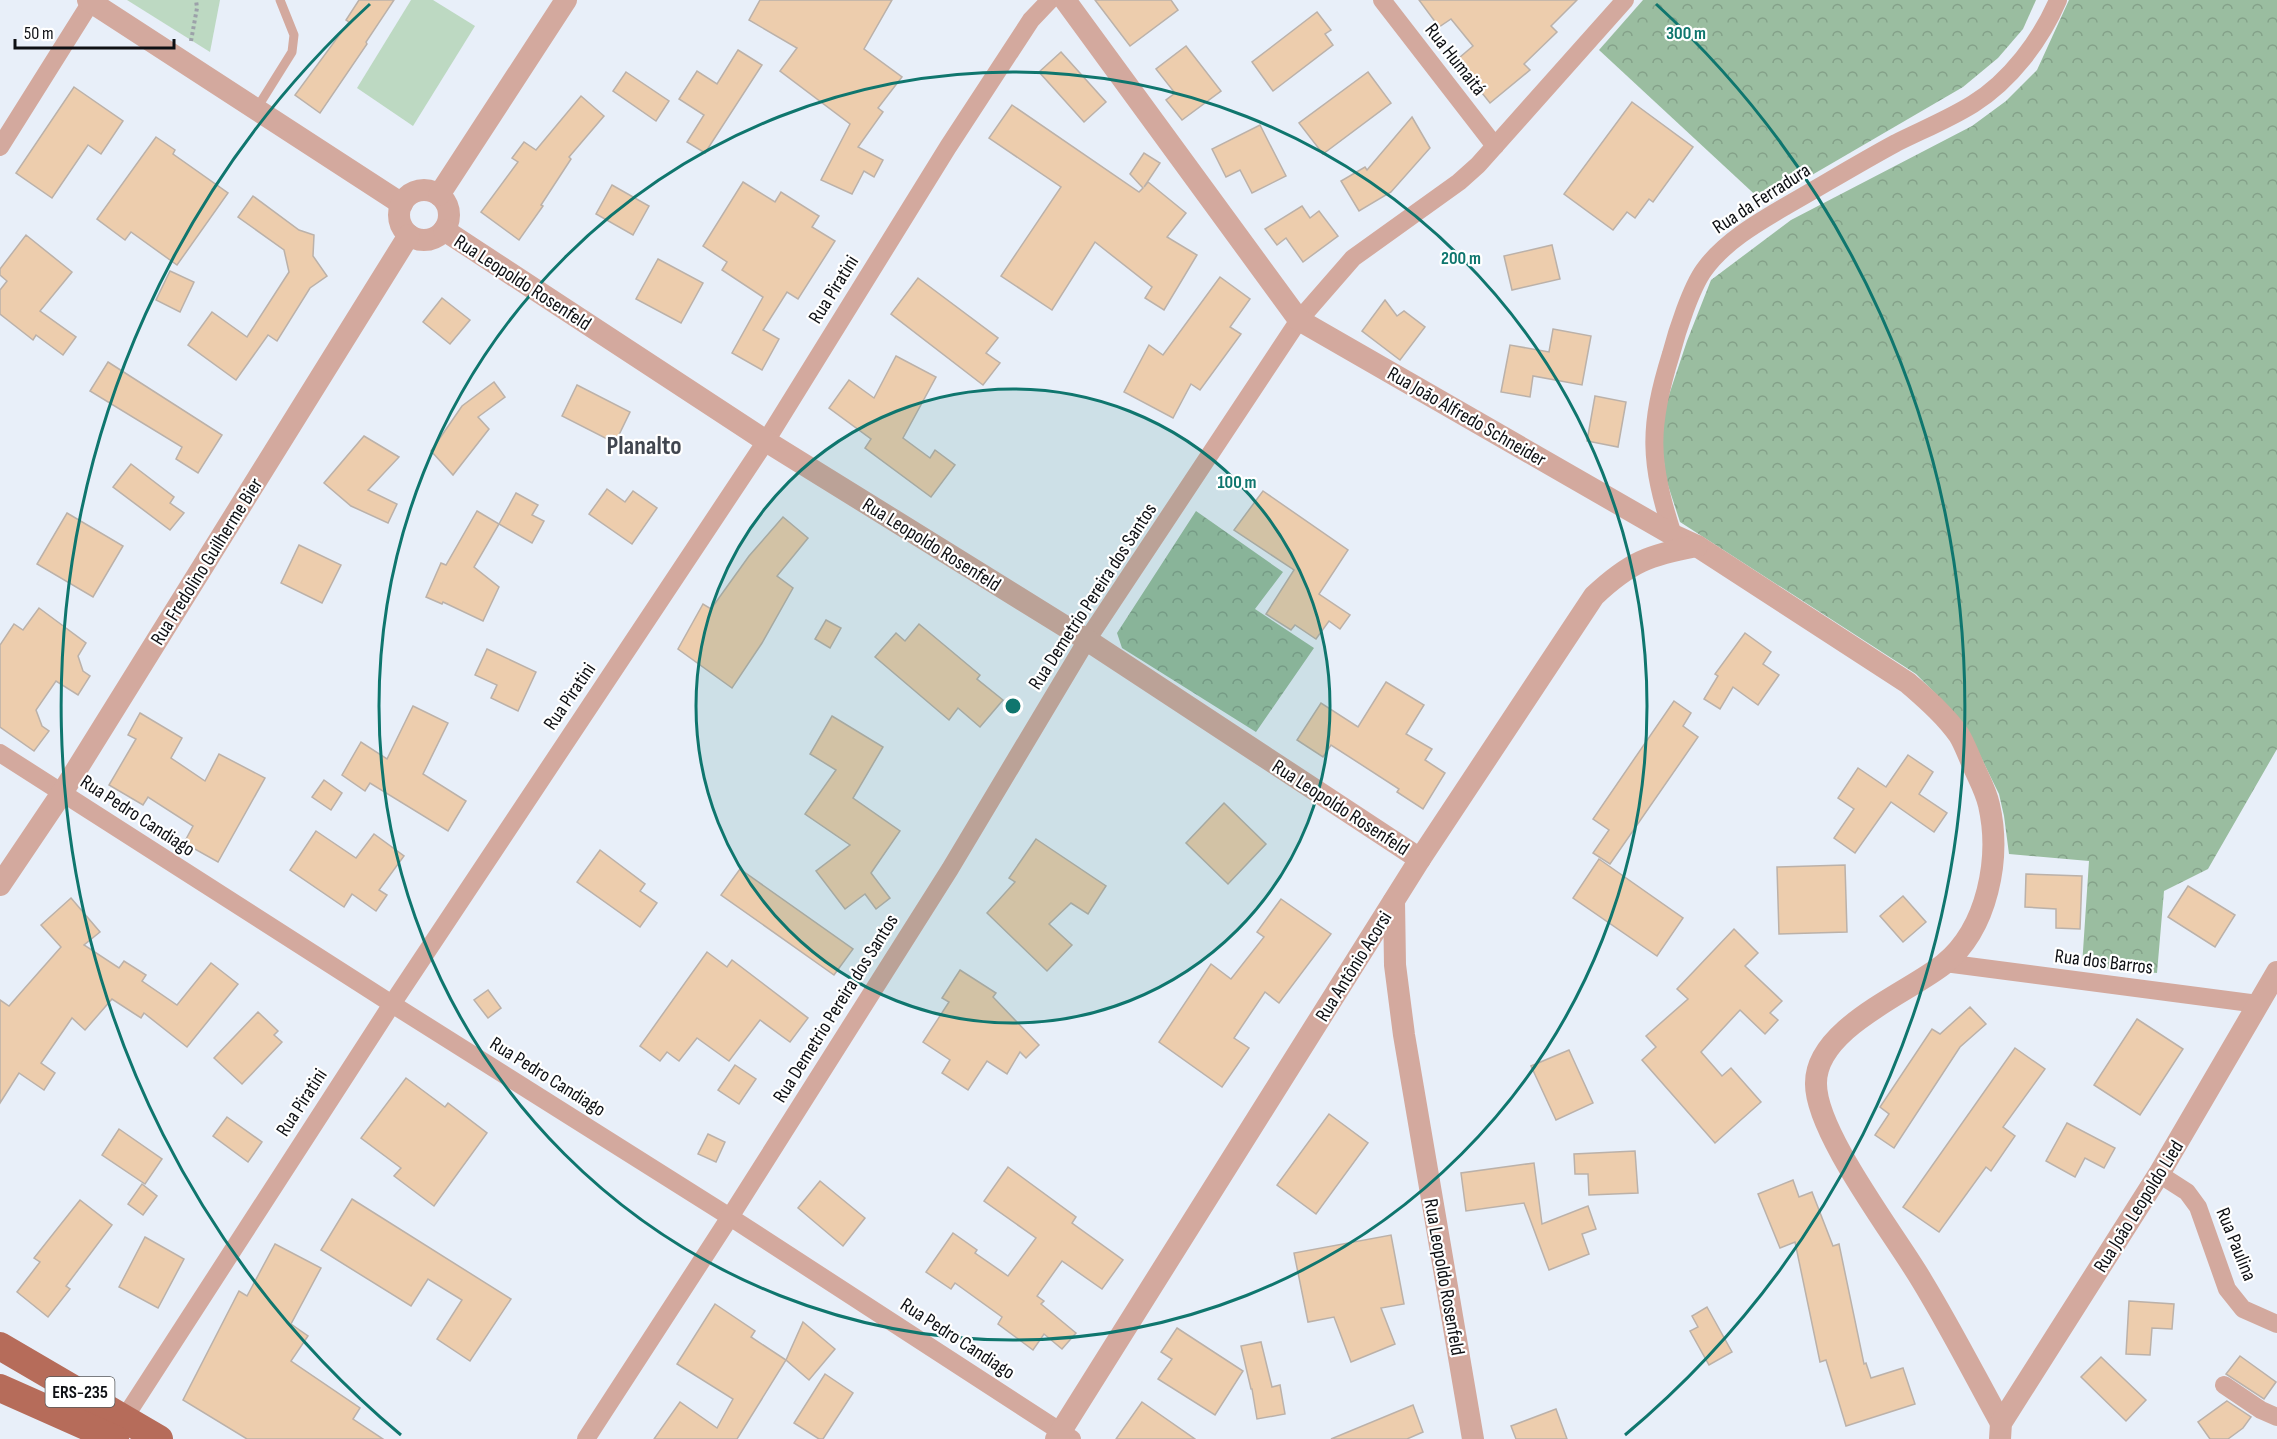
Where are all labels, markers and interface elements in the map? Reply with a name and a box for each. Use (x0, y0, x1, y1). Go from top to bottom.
scale bar (15, 12, 174, 50)
street label: Rua Humaitá (1420, 19, 1491, 100)
text: 50 m (24, 23, 54, 44)
text: 300 m (1666, 23, 1706, 44)
street label: Rua da Ferradura (1708, 158, 1815, 239)
street label: Rua Leopoldo Rosenfeld (449, 230, 596, 336)
text: 200 m (1441, 248, 1481, 269)
street label: Rua Piratini (804, 251, 864, 328)
street label: Rua João Alfredo Schneider (1383, 362, 1550, 472)
district label: Planalto (607, 431, 681, 462)
text: 100 m (1218, 472, 1257, 493)
street label: Rua Fredolino Guilherme Bier (146, 473, 268, 650)
street label: Rua Leopoldo Rosenfeld (858, 493, 1005, 597)
street label: Rua Demetrio Pereira dos Santos (1024, 499, 1162, 694)
street label: Rua Piratini (539, 658, 601, 735)
centre of rings (1003, 696, 1023, 716)
street label: Rua Leopoldo Rosenfeld (1267, 755, 1414, 861)
street label: Rua Pedro Candiago (76, 770, 199, 862)
street label: Rua Antônio Acorsi (1310, 907, 1397, 1026)
street label: Rua Demetrio Pereira dos Santos (768, 910, 904, 1107)
street label: Rua dos Barros (2053, 944, 2154, 980)
street label: Rua Pedro Candiago (485, 1032, 610, 1122)
street label: Rua Piratini (271, 1064, 333, 1141)
street label: Rua João Leopoldo Lied (2089, 1136, 2189, 1277)
street label: Rua Leopoldo Rosenfeld (1418, 1197, 1470, 1357)
street label: Rua Paulina (2211, 1204, 2262, 1284)
street label: Rua Pedro Candiago (896, 1293, 1019, 1385)
road number: ERS-235 (46, 1377, 115, 1407)

